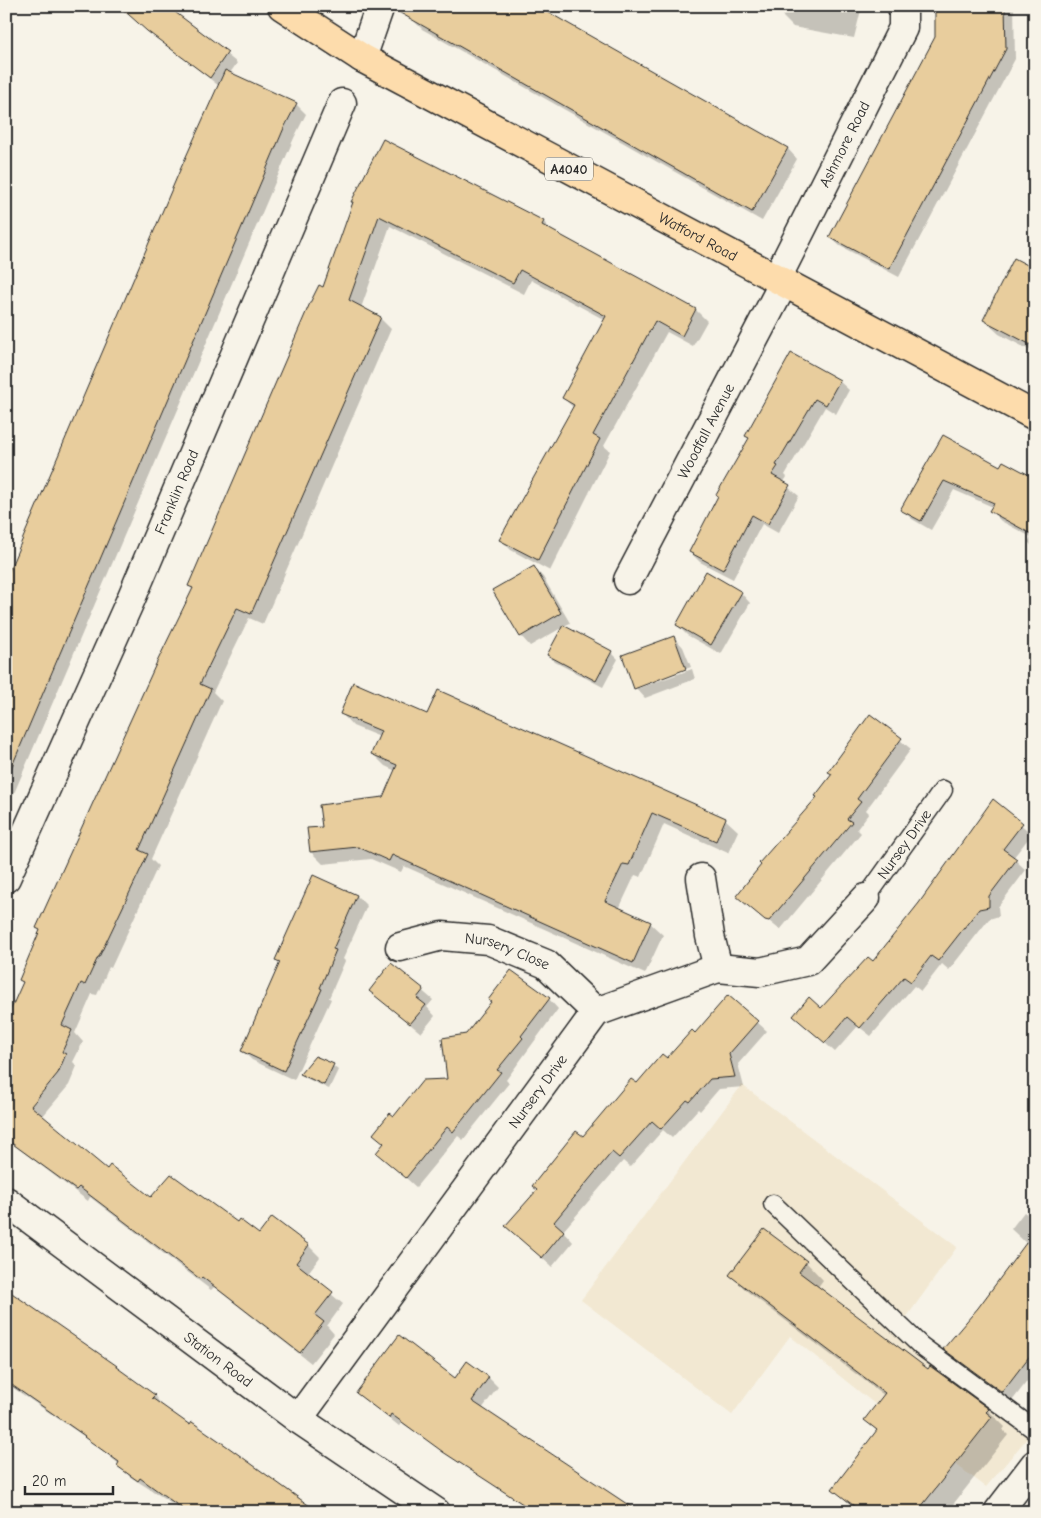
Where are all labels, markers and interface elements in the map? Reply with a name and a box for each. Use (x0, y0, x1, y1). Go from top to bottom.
street label: Ashmore Road (815, 98, 874, 190)
road number: A4040 (545, 157, 593, 180)
street label: Watford Road (655, 208, 741, 265)
street label: Woodfall Avenue (674, 380, 739, 482)
street label: Franklin Road (151, 447, 202, 537)
street label: Nursey Drive (873, 806, 936, 883)
street label: Nursery Close (464, 929, 553, 974)
street label: Nursery Drive (505, 1051, 571, 1132)
street label: Station Road (180, 1328, 256, 1391)
scale bar (25, 1463, 112, 1495)
text: 20 m (32, 1472, 66, 1490)

